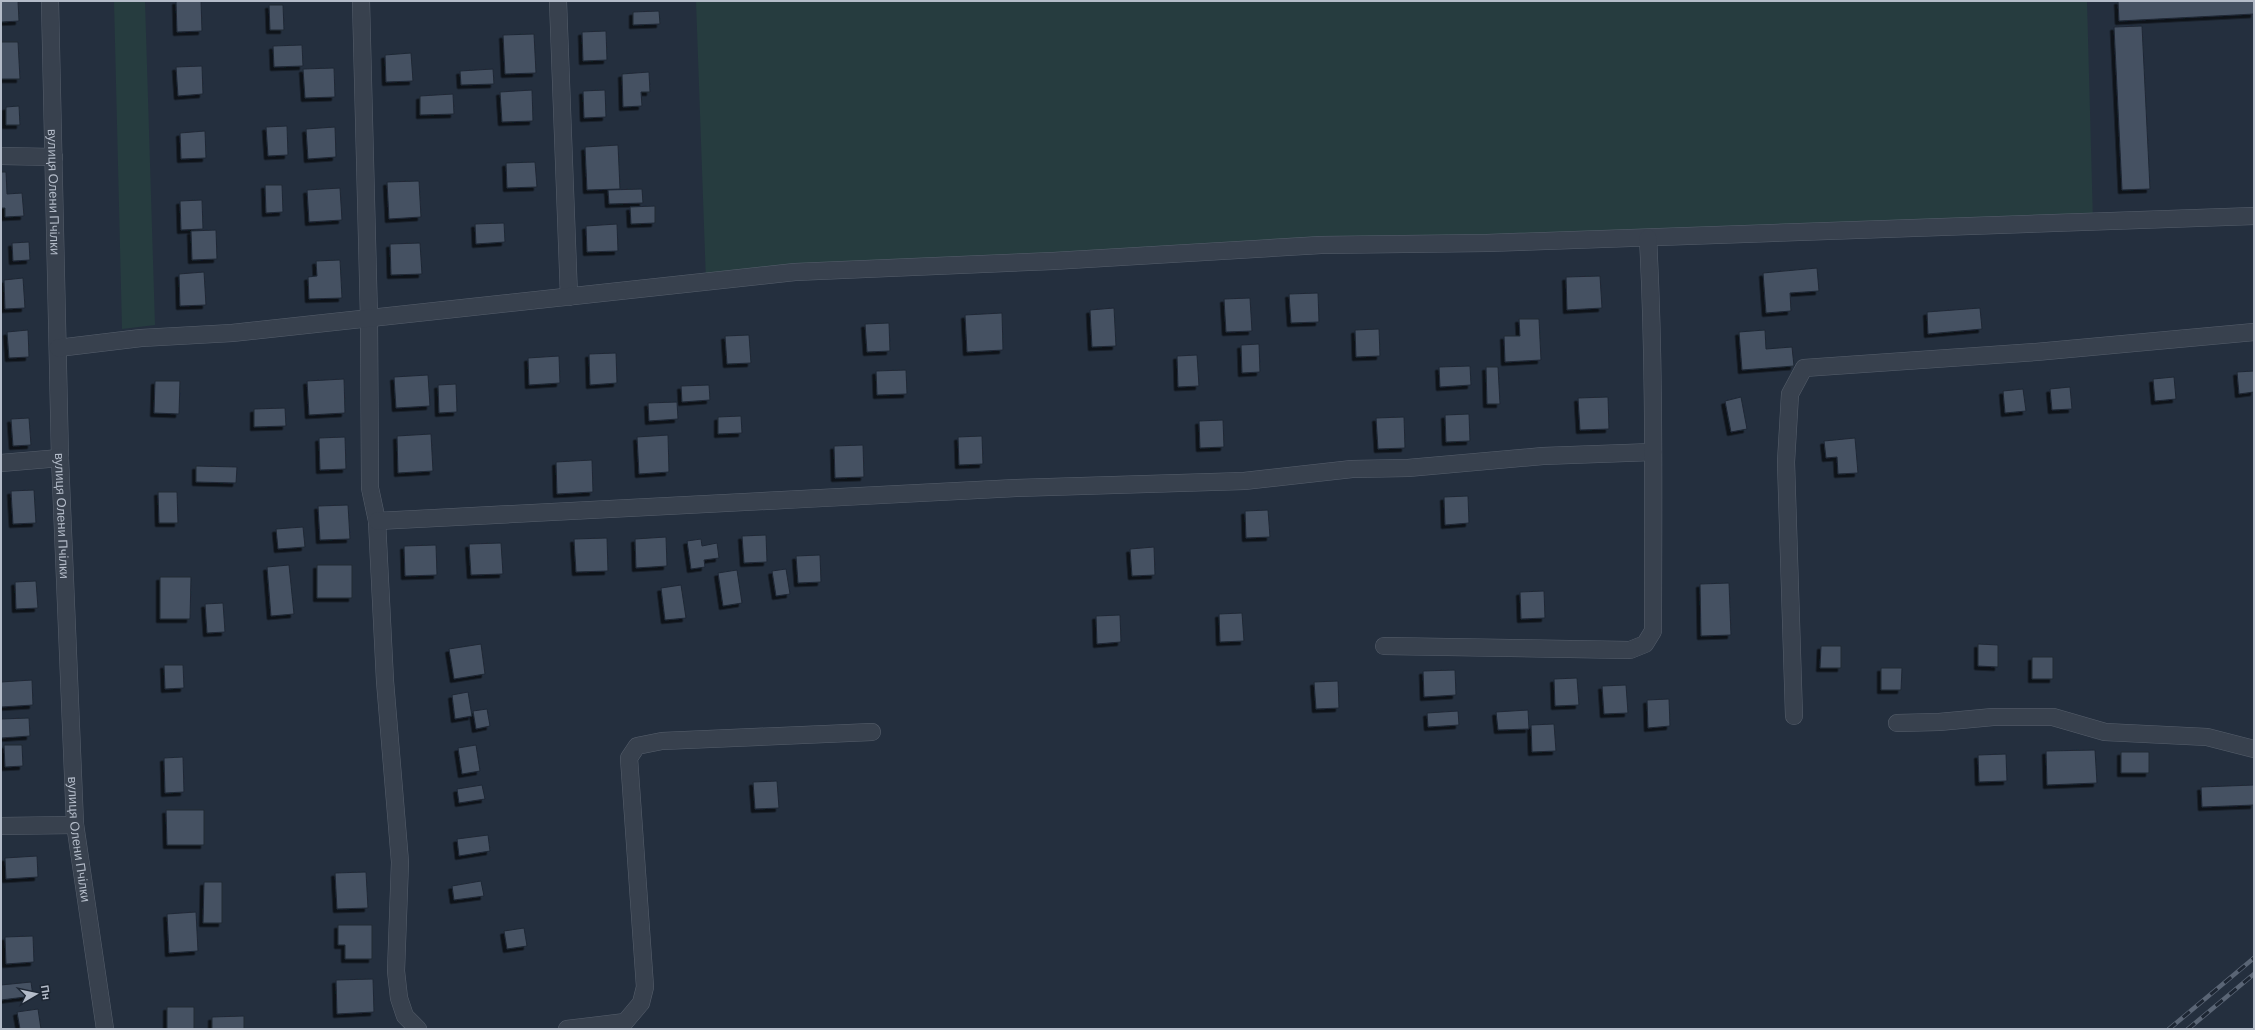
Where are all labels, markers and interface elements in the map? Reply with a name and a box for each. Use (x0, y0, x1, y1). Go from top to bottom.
street label: вулиця Олени Пчілки (45, 129, 64, 255)
street label: вулиця Олени Пчілки (52, 453, 73, 579)
street label: вулиця Олени Пчілки (65, 776, 94, 903)
north arrow (16, 974, 56, 1014)
text: Пн (39, 984, 54, 1001)

